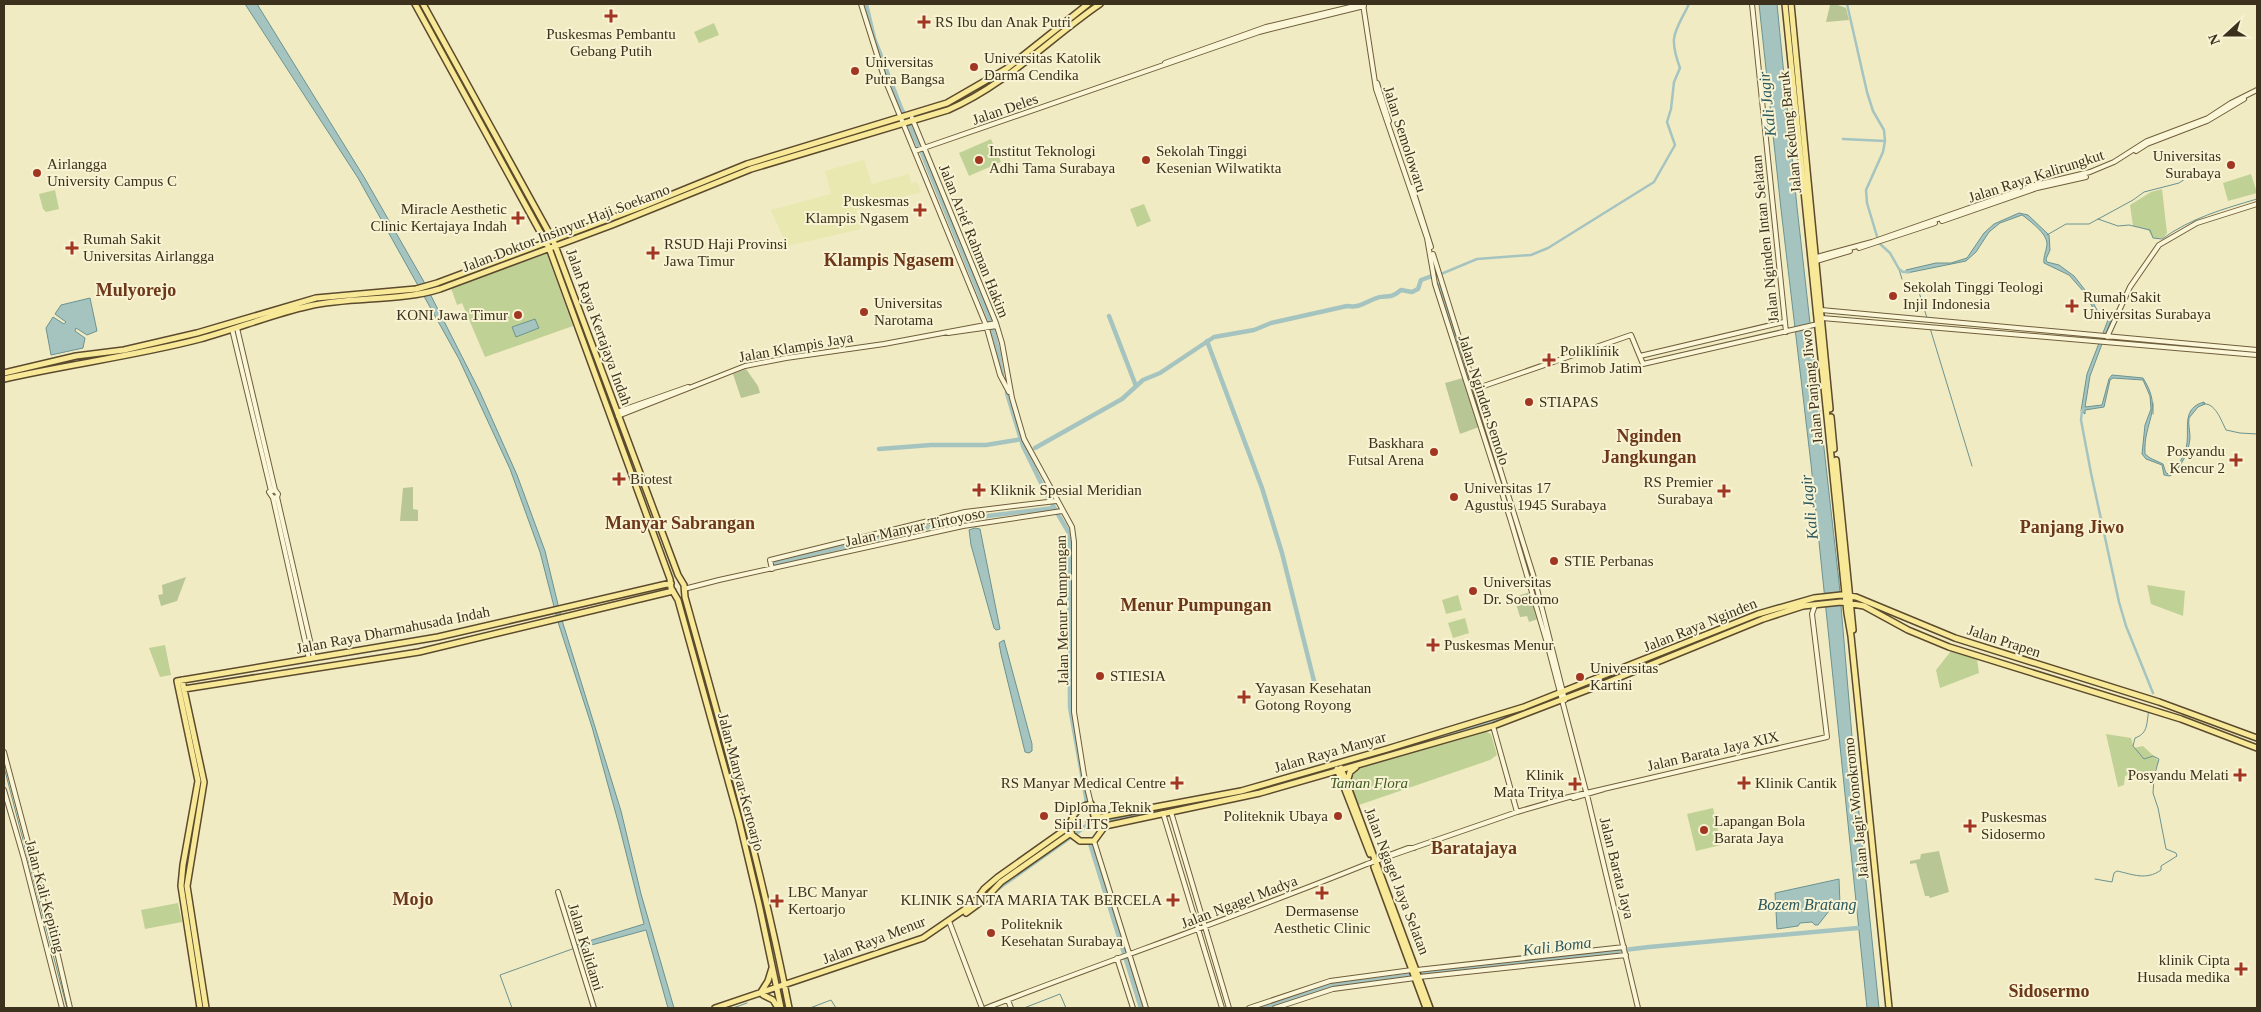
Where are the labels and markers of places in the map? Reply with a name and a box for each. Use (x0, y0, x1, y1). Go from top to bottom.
marker: Puskesmas Pembantu Gebang Putih (604, 9, 618, 23)
place label: RS Ibu dan Anak Putri (935, 14, 1071, 30)
marker: RS Ibu dan Anak Putri (917, 15, 931, 29)
place label: Puskesmas Pembantu Gebang Putih (546, 26, 676, 59)
place label: Universitas Katolik Darma Cendika (984, 50, 1102, 83)
place label: Universitas Putra Bangsa (865, 54, 945, 87)
marker: Universitas Katolik Darma Cendika (968, 61, 980, 73)
marker: Universitas Putra Bangsa (849, 65, 861, 77)
place label: Institut Teknologi Adhi Tama Surabaya (989, 143, 1115, 176)
place label: Sekolah Tinggi Kesenian Wilwatikta (1156, 143, 1282, 176)
place label: Universitas Surabaya (2153, 148, 2221, 181)
marker: Institut Teknologi Adhi Tama Surabaya (973, 154, 985, 166)
marker: Sekolah Tinggi Kesenian Wilwatikta (1140, 154, 1152, 166)
place label: Airlangga University Campus C (47, 156, 177, 189)
marker: Universitas Surabaya (2225, 159, 2237, 171)
marker: Airlangga University Campus C (31, 167, 43, 179)
place label: Puskesmas Klampis Ngasem (805, 193, 909, 226)
place label: Miracle Aesthetic Clinic Kertajaya Indah (370, 201, 507, 234)
marker: Puskesmas Klampis Ngasem (913, 203, 927, 217)
marker: Miracle Aesthetic Clinic Kertajaya Indah (511, 211, 525, 225)
place label: Rumah Sakit Universitas Airlangga (83, 231, 215, 264)
place label: RSUD Haji Provinsi Jawa Timur (664, 236, 787, 269)
marker: Rumah Sakit Universitas Airlangga (65, 241, 79, 255)
marker: RSUD Haji Provinsi Jawa Timur (646, 246, 660, 260)
place label: Sekolah Tinggi Teologi Injil Indonesia (1903, 279, 2043, 312)
place label: Rumah Sakit Universitas Surabaya (2083, 289, 2211, 322)
marker: Sekolah Tinggi Teologi Injil Indonesia (1887, 290, 1899, 302)
place label: Universitas Narotama (874, 295, 942, 328)
marker: Rumah Sakit Universitas Surabaya (2065, 299, 2079, 313)
marker: Universitas Narotama (858, 306, 870, 318)
place label: KONI Jawa Timur (396, 307, 508, 323)
marker: KONI Jawa Timur (512, 309, 524, 321)
place label: Poliklinik Brimob Jatim (1560, 343, 1642, 376)
marker: Poliklinik Brimob Jatim (1542, 353, 1556, 367)
place label: STIAPAS (1539, 394, 1598, 410)
marker: STIAPAS (1523, 396, 1535, 408)
place label: Baskhara Futsal Arena (1348, 435, 1424, 468)
place label: Posyandu Kencur 2 (2167, 443, 2225, 476)
marker: Baskhara Futsal Arena (1428, 446, 1440, 458)
marker: Posyandu Kencur 2 (2229, 453, 2243, 467)
place label: Biotest (630, 471, 673, 487)
marker: Biotest (612, 472, 626, 486)
place label: RS Premier Surabaya (1643, 474, 1713, 507)
place label: Universitas 17 Agustus 1945 Surabaya (1464, 480, 1607, 513)
place label: Kliknik Spesial Meridian (990, 482, 1142, 498)
marker: Kliknik Spesial Meridian (972, 483, 986, 497)
marker: RS Premier Surabaya (1717, 484, 1731, 498)
marker: Universitas 17 Agustus 1945 Surabaya (1448, 491, 1460, 503)
place label: STIE Perbanas (1564, 553, 1654, 569)
marker: STIE Perbanas (1548, 555, 1560, 567)
place label: Universitas Dr. Soetomo (1483, 574, 1559, 607)
marker: Universitas Dr. Soetomo (1467, 585, 1479, 597)
place label: Puskesmas Menur (1444, 637, 1554, 653)
marker: Puskesmas Menur (1426, 638, 1440, 652)
place label: Universitas Kartini (1590, 660, 1658, 693)
place label: STIESIA (1110, 668, 1166, 684)
marker: STIESIA (1094, 670, 1106, 682)
marker: Universitas Kartini (1574, 671, 1586, 683)
place label: Yayasan Kesehatan Gotong Royong (1255, 680, 1372, 713)
marker: Yayasan Kesehatan Gotong Royong (1237, 690, 1251, 704)
place label: Klinik Mata Tritya (1494, 767, 1564, 800)
place label: Posyandu Melati (2128, 767, 2229, 783)
marker: Posyandu Melati (2233, 768, 2247, 782)
place label: RS Manyar Medical Centre (1001, 775, 1166, 791)
place label: Klinik Cantik (1755, 775, 1838, 791)
marker: RS Manyar Medical Centre (1170, 776, 1184, 790)
marker: Klinik Cantik (1737, 776, 1751, 790)
marker: Klinik Mata Tritya (1568, 777, 1582, 791)
place label: Diploma Teknik Sipil ITS (1054, 799, 1152, 832)
place label: Politeknik Ubaya (1223, 808, 1328, 824)
place label: Puskesmas Sidosermo (1981, 809, 2047, 842)
marker: Diploma Teknik Sipil ITS (1038, 810, 1050, 822)
marker: Politeknik Ubaya (1332, 810, 1344, 822)
place label: Lapangan Bola Barata Jaya (1714, 813, 1806, 846)
marker: Puskesmas Sidosermo (1963, 819, 1977, 833)
marker: Lapangan Bola Barata Jaya (1698, 824, 1710, 836)
place label: LBC Manyar Kertoarjo (788, 884, 868, 917)
marker: Dermasense Aesthetic Clinic (1315, 886, 1329, 900)
place label: KLINIK SANTA MARIA TAK BERCELA (901, 892, 1162, 908)
marker: KLINIK SANTA MARIA TAK BERCELA (1166, 893, 1180, 907)
marker: LBC Manyar Kertoarjo (770, 894, 784, 908)
place label: Dermasense Aesthetic Clinic (1273, 903, 1371, 936)
place label: Politeknik Kesehatan Surabaya (1001, 916, 1123, 949)
marker: Politeknik Kesehatan Surabaya (985, 927, 997, 939)
place label: klinik Cipta Husada medika (2137, 952, 2230, 985)
marker: klinik Cipta Husada medika (2234, 962, 2248, 976)

